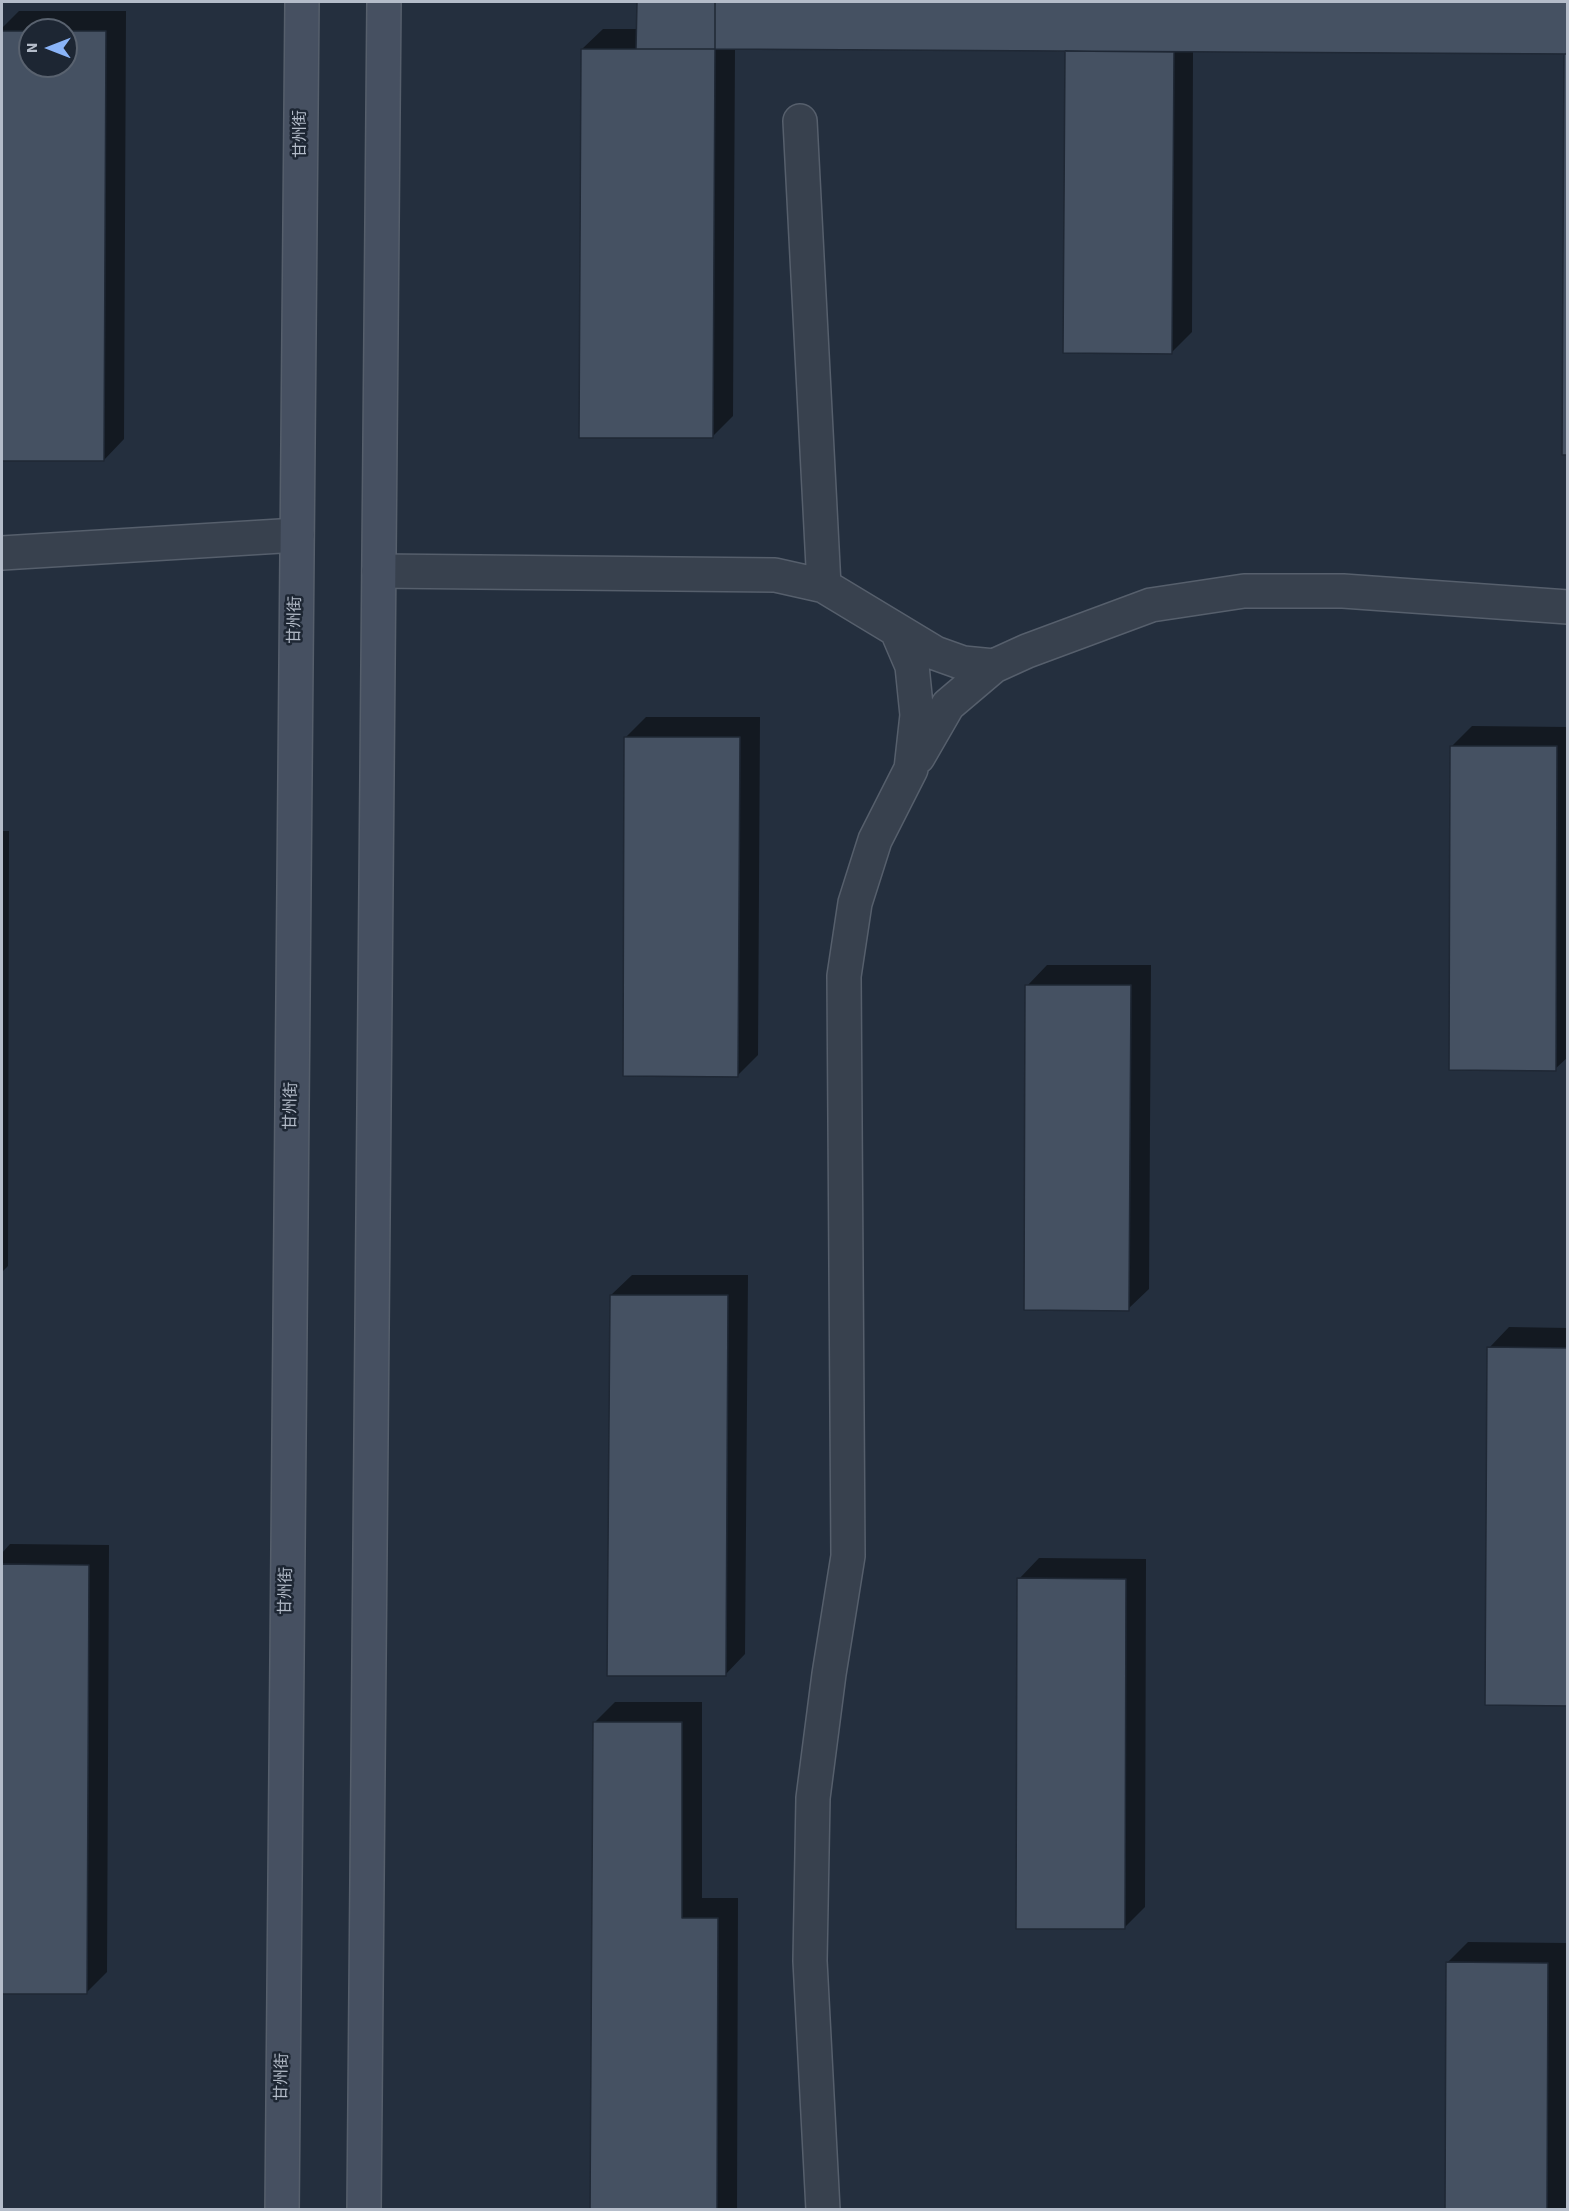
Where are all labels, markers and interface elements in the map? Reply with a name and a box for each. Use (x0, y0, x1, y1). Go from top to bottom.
north arrow (18, 18, 78, 78)
text: N (21, 43, 43, 53)
street label: 甘州街 (291, 110, 311, 158)
street label: 甘州街 (286, 596, 306, 644)
street label: 甘州街 (282, 1082, 302, 1130)
street label: 甘州街 (277, 1567, 297, 1615)
street label: 甘州街 (273, 2053, 293, 2101)

